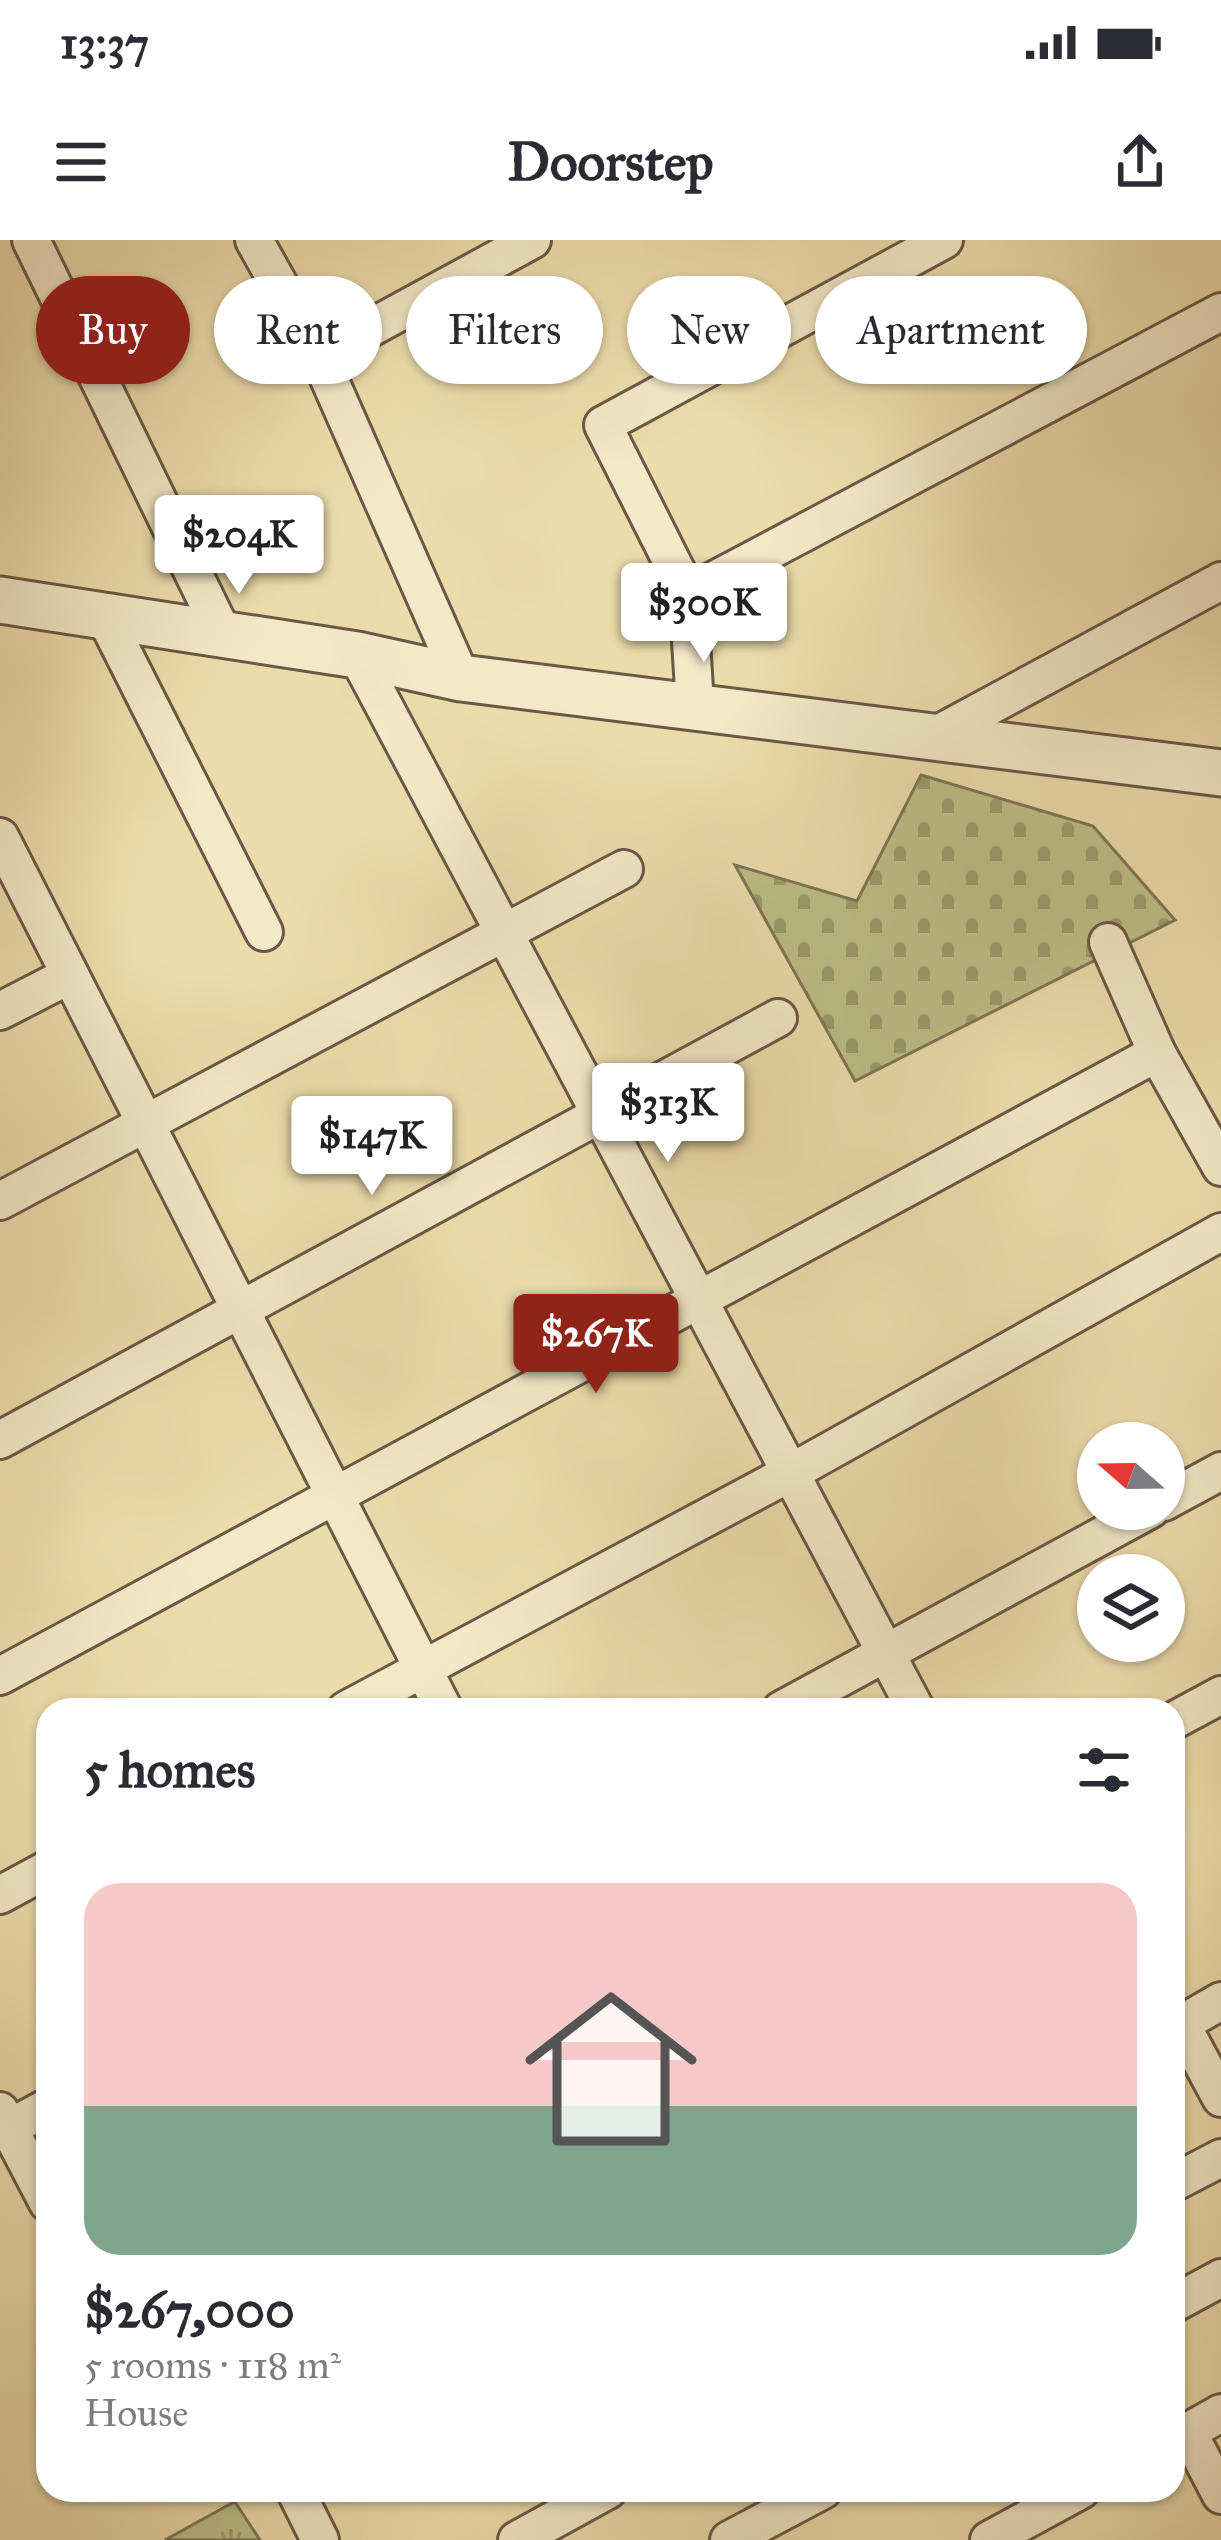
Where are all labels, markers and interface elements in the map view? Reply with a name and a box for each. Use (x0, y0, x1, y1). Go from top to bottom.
text: 13:37 (60, 15, 149, 70)
icon: menu (48, 129, 114, 195)
text: Doorstep (507, 129, 714, 195)
icon: share (1107, 129, 1173, 195)
chip: Buy (36, 276, 190, 384)
chip: Rent (214, 276, 382, 384)
chip: Filters (406, 276, 603, 384)
chip: New (627, 276, 791, 384)
chip: Apartment (815, 276, 1087, 384)
pin: $204K (155, 495, 323, 597)
text: $204K (182, 510, 296, 558)
pin: $300K (620, 563, 788, 665)
text: $300K (648, 578, 760, 626)
pin: $313K (584, 1063, 752, 1165)
text: $313K (619, 1078, 717, 1126)
pin: $147K (288, 1096, 456, 1198)
text: $147K (318, 1111, 426, 1159)
pin: $267K (512, 1294, 680, 1396)
text: $267K (540, 1309, 652, 1357)
north arrow (1077, 1422, 1185, 1530)
map controls (1077, 1422, 1185, 1662)
button: layers (1077, 1554, 1185, 1662)
icon: filters (1071, 1737, 1137, 1803)
text: 5 homes (84, 1739, 255, 1801)
icon: home (503, 1961, 719, 2177)
text: $267,000 (84, 2279, 295, 2341)
text: 5 rooms · 118 m² (84, 2341, 341, 2389)
text: House (84, 2389, 188, 2437)

